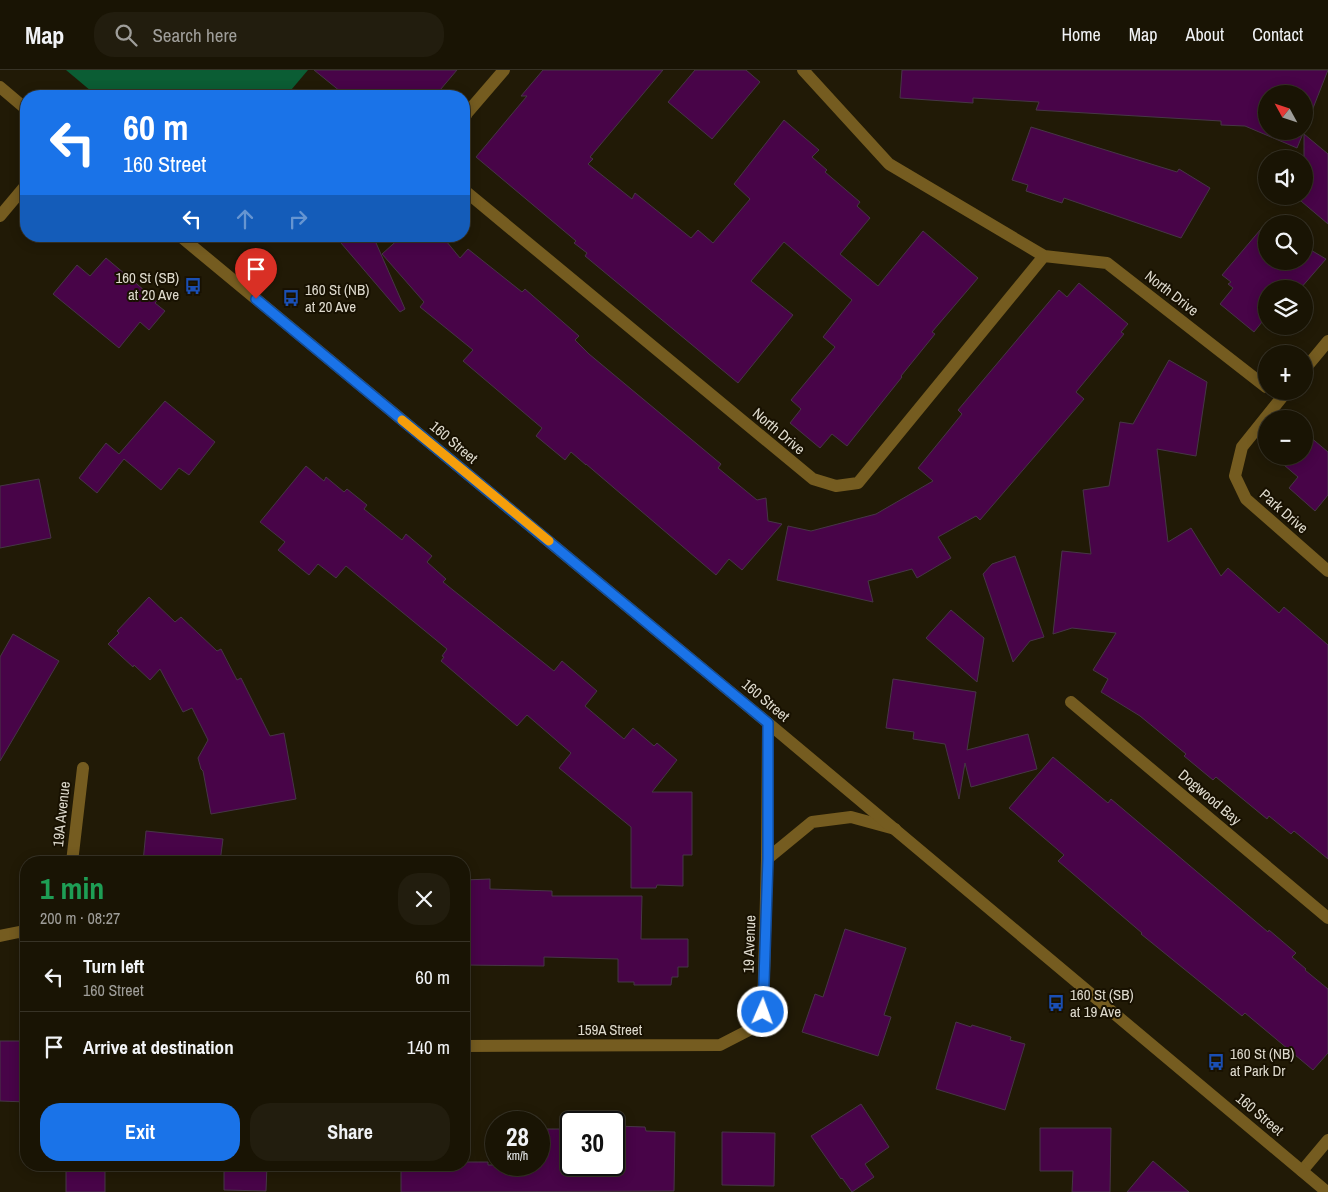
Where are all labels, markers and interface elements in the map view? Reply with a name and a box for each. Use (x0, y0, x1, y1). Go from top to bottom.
search box (94, 12, 444, 57)
text: Map (25, 19, 64, 51)
icon: search (112, 21, 140, 49)
text: Search here (152, 22, 237, 48)
text: Home (1061, 22, 1101, 47)
text: Map (1129, 22, 1158, 47)
text: About (1186, 22, 1224, 47)
text: Contact (1252, 22, 1303, 47)
north arrow (1258, 85, 1312, 140)
map controls (1258, 85, 1313, 465)
text: 60 m (123, 104, 188, 151)
icon: left (40, 110, 105, 175)
text: 160 Street (123, 149, 206, 179)
button: sound (1258, 150, 1313, 205)
icon: left (178, 205, 206, 233)
icon: ahead (231, 205, 259, 233)
icon: right (284, 205, 312, 233)
button: search (1258, 215, 1313, 270)
pin (235, 248, 277, 299)
icon: arrive (242, 255, 270, 283)
street label: North Drive (1141, 265, 1203, 321)
place label: 160 St (SB) at 20 Ave (115, 267, 179, 305)
bus stop icon: 160 St (SB) at 20 Ave (183, 276, 203, 296)
place label: 160 St (NB) at 20 Ave (305, 279, 369, 317)
button: layers (1258, 280, 1313, 335)
bus stop icon: 160 St (NB) at 20 Ave (281, 288, 301, 308)
button: + (1258, 345, 1313, 400)
street label: North Drive (748, 403, 810, 459)
button: − (1258, 410, 1313, 465)
street label: 160 Street (426, 416, 483, 469)
street label: Park Drive (1255, 484, 1313, 538)
street label: 160 Street (738, 674, 795, 727)
street label: Dogwood Bay (1174, 764, 1247, 830)
street label: 19A Avenue (47, 780, 75, 848)
text: 1 min (40, 868, 104, 908)
button: close (398, 873, 450, 925)
text: 200 m · 08:27 (40, 907, 120, 929)
street label: 19 Avenue (737, 915, 761, 973)
text: Turn left (83, 953, 144, 979)
icon: left (40, 963, 68, 991)
text: 60 m (415, 964, 450, 990)
text: 160 Street (83, 979, 144, 1001)
place label: 160 St (SB) at 19 Ave (1070, 984, 1134, 1022)
position arrow (736, 985, 788, 1037)
bus stop icon: 160 St (SB) at 19 Ave (1046, 993, 1066, 1013)
street label: 159A Street (578, 1019, 643, 1040)
icon: arrive (40, 1033, 68, 1061)
text: Arrive at destination (83, 1034, 234, 1060)
text: 140 m (407, 1034, 450, 1060)
place label: 160 St (NB) at Park Dr (1230, 1043, 1294, 1081)
bus stop icon: 160 St (NB) at Park Dr (1206, 1052, 1226, 1072)
street label: 160 Street (1232, 1088, 1289, 1141)
button: Exit (40, 1103, 240, 1161)
button: Share (250, 1103, 450, 1161)
speed limit sign: 30 (560, 1111, 625, 1176)
text: 28 (506, 1120, 529, 1154)
text: km/h (507, 1148, 528, 1164)

